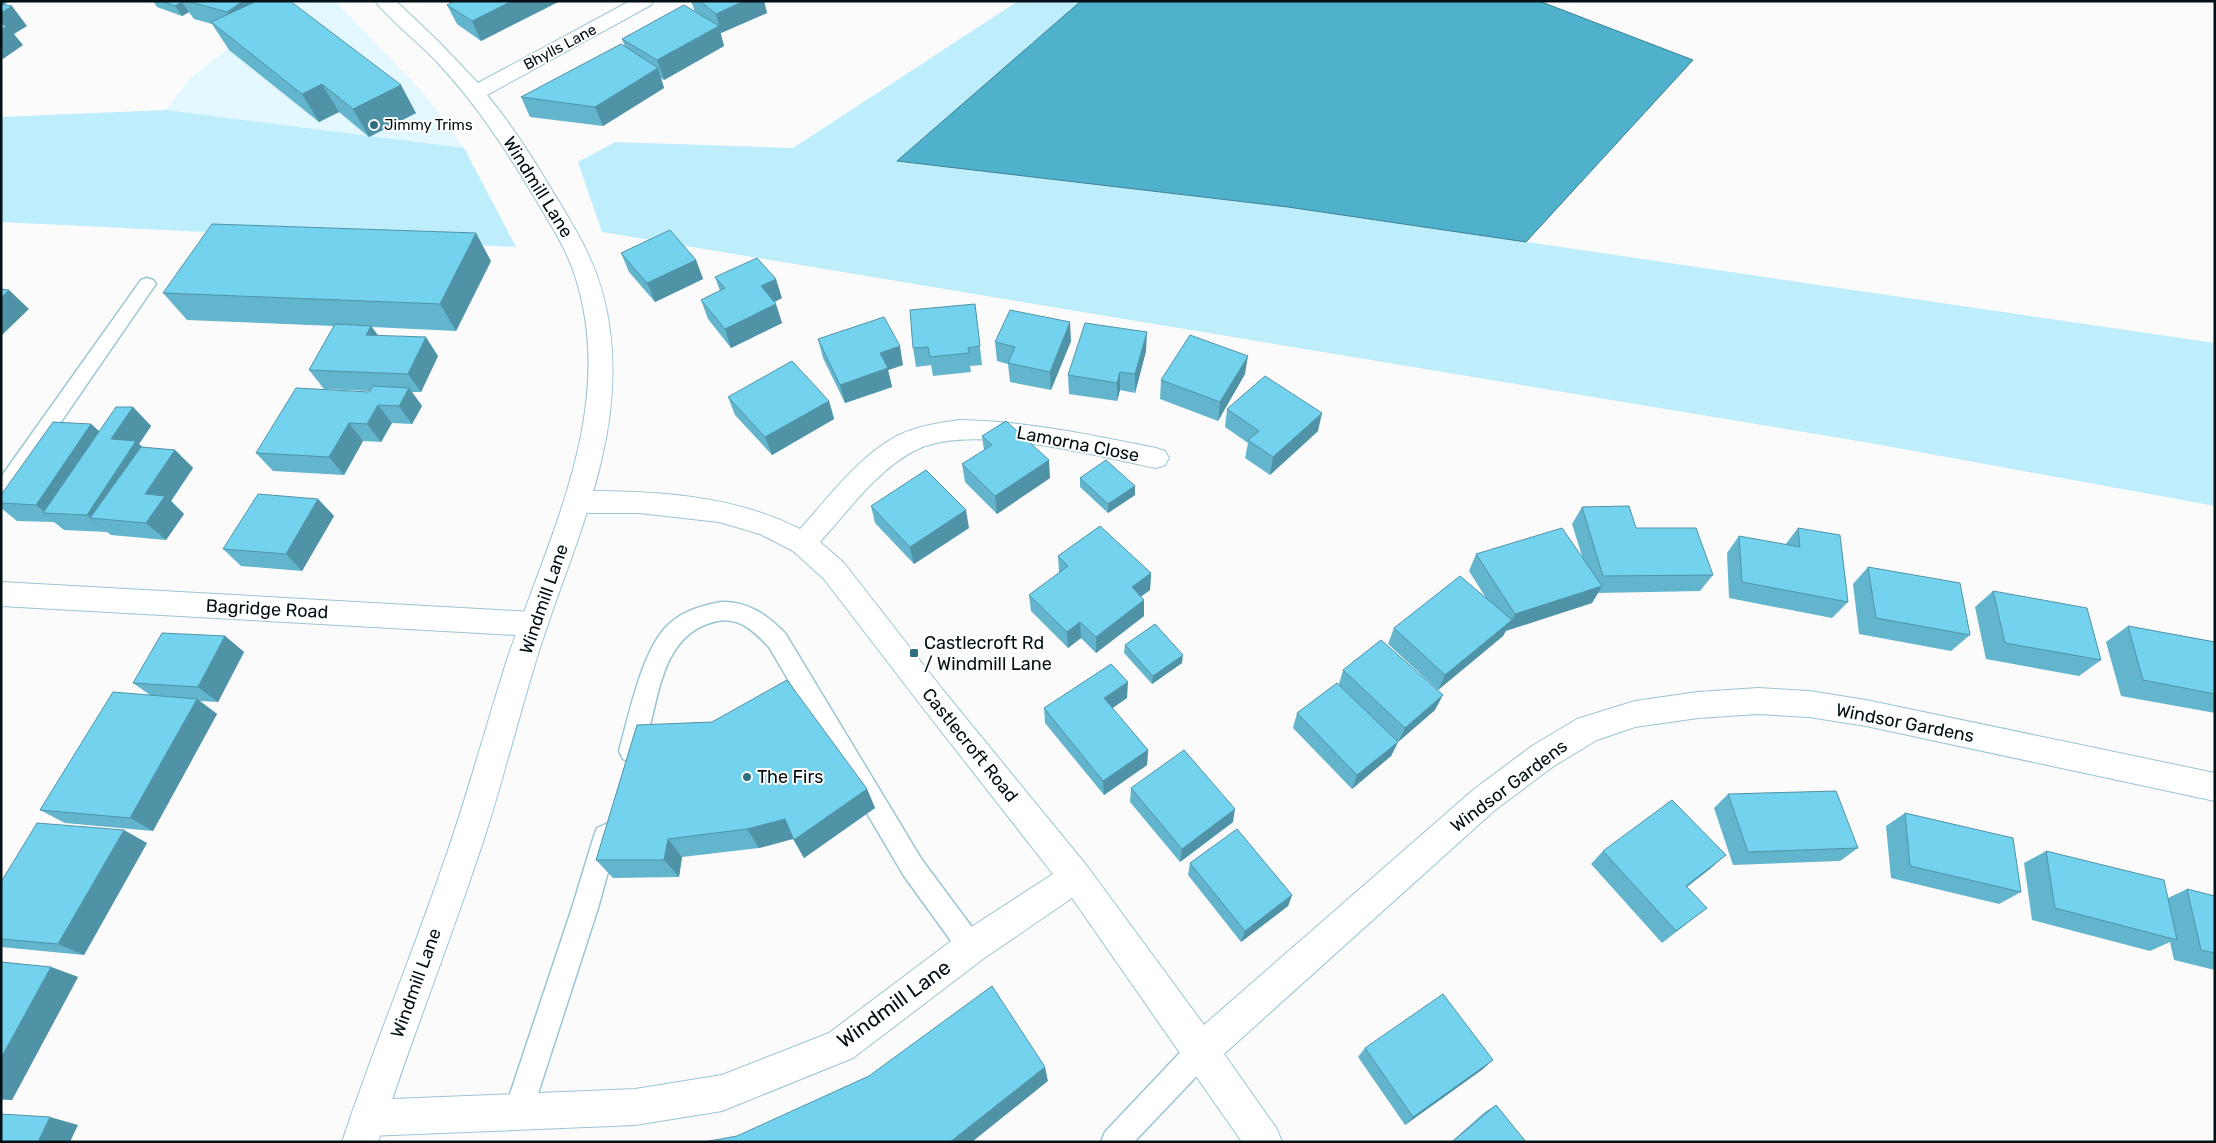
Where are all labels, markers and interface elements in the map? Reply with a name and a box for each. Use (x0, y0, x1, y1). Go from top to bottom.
street label: Bhylls Lane (520, 20, 600, 74)
place label: Jimmy Trims (384, 116, 473, 134)
marker: Jimmy Trims (368, 119, 380, 131)
street label: Windmill Lane (498, 132, 578, 242)
street label: Lamorna Close (1015, 421, 1141, 467)
street label: Windmill Lane (515, 541, 573, 657)
street label: Bagridge Road (205, 595, 329, 623)
place label: Castlecroft Rd / Windmill Lane (924, 632, 1052, 675)
marker: Castlecroft Rd / Windmill Lane (908, 647, 920, 659)
street label: Castlecroft Road (917, 684, 1023, 806)
street label: Windsor Gardens (1834, 699, 1976, 747)
street label: Windsor Gardens (1446, 735, 1572, 837)
place label: The Firs (757, 766, 823, 788)
marker: The Firs (741, 771, 753, 783)
street label: Windmill Lane (386, 925, 446, 1041)
street label: Windmill Lane (832, 954, 955, 1053)

